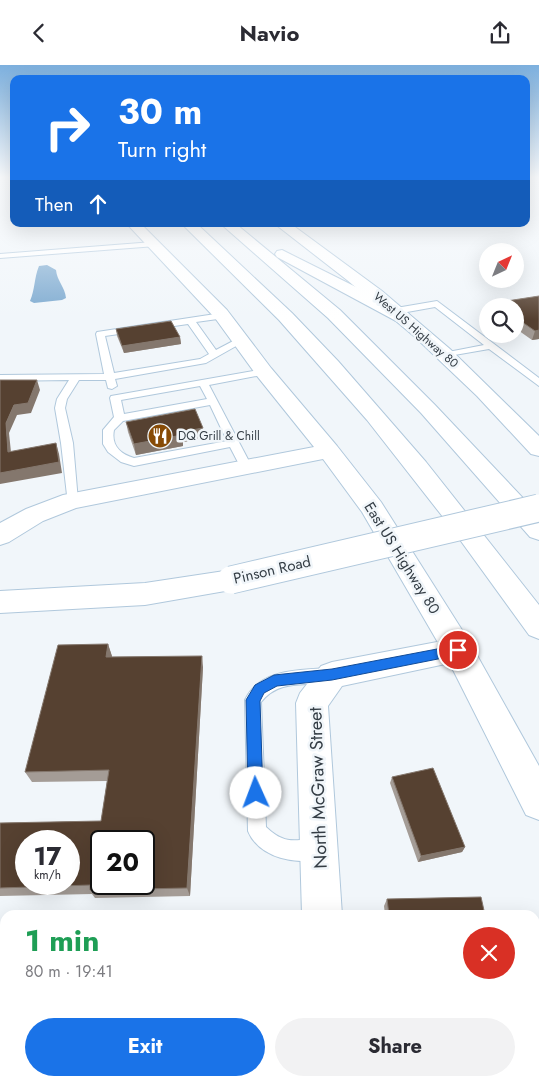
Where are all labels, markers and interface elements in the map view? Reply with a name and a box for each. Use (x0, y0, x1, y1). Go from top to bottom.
text: Navio (240, 17, 299, 49)
icon: back (25, 19, 53, 47)
icon: share (486, 19, 514, 47)
text: 30 m (118, 87, 202, 137)
icon: right (35, 95, 100, 160)
text: Turn right (118, 133, 206, 165)
icon: ahead (84, 190, 112, 218)
text: Then (35, 191, 74, 218)
north arrow (479, 243, 524, 287)
map controls (479, 243, 524, 343)
street label: West US Highway 80 (370, 288, 462, 372)
button: search (479, 298, 524, 343)
restaurant icon: DQ Grill & Chill (147, 423, 173, 449)
place label: DQ Grill & Chill (178, 427, 260, 445)
street label: East US Highway 80 (359, 498, 445, 618)
street label: Pinson Road (231, 550, 313, 590)
pin (437, 629, 479, 671)
icon: arrive (444, 636, 472, 664)
street label: North McGraw Street (302, 706, 334, 869)
position arrow (229, 766, 281, 818)
speed limit sign: 20 (90, 830, 155, 895)
text: 17 (34, 838, 61, 874)
text: km/h (34, 866, 61, 884)
text: 1 min (25, 919, 99, 962)
button: close (463, 927, 515, 979)
text: 80 m · 19:41 (25, 960, 113, 983)
button: Exit (25, 1018, 265, 1076)
button: Share (275, 1018, 515, 1076)

